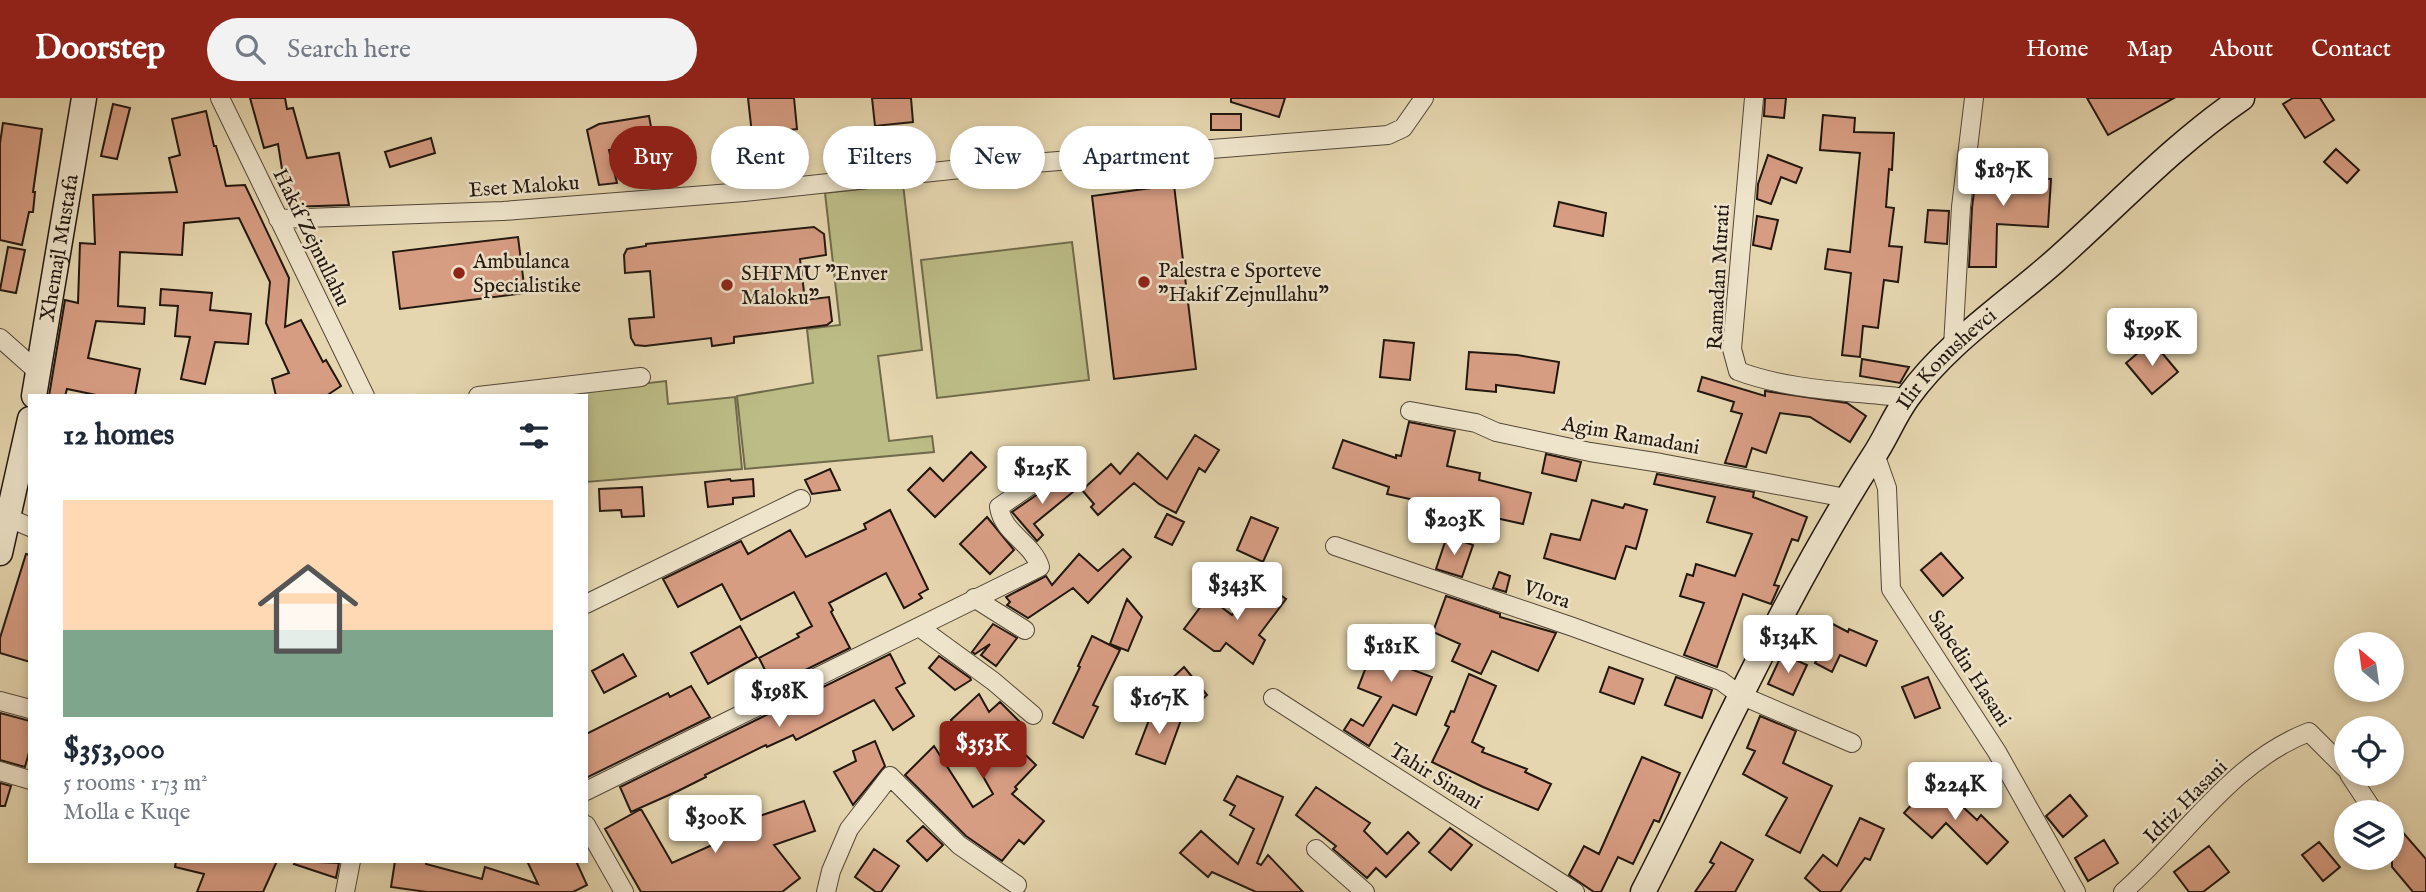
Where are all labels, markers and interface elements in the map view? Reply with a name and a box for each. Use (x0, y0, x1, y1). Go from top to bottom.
search box (207, 18, 697, 81)
text: Doorstep (35, 28, 165, 70)
icon: search (231, 30, 269, 68)
text: Search here (287, 33, 411, 66)
text: Home (2026, 34, 2089, 65)
text: Map (2127, 34, 2173, 65)
text: About (2211, 34, 2273, 65)
text: Contact (2311, 34, 2391, 65)
chip: Buy (609, 126, 697, 189)
chip: Rent (711, 126, 809, 189)
chip: Filters (823, 126, 936, 189)
chip: New (950, 126, 1045, 189)
chip: Apartment (1059, 126, 1214, 189)
pin: $187K (1954, 148, 2052, 208)
text: $187K (1974, 156, 2032, 185)
street label: Hakif Zejnullahu (266, 164, 356, 311)
street label: Eset Maloku (468, 170, 581, 205)
street label: Xhemajl Mustafa (35, 172, 86, 324)
street label: Ramadan Murati (1702, 203, 1737, 351)
place label: Ambulanca Specialistike (472, 249, 581, 300)
place label: Palestra e Sporteve "Hakif Zejnullahu" (1158, 258, 1329, 309)
place label: SHFMU "Enver Maloku" (741, 261, 888, 312)
marker: Ambulanca Specialistike (451, 265, 467, 281)
marker: Palestra e Sporteve "Hakif Zejnullahu" (1136, 274, 1152, 290)
marker: SHFMU "Enver Maloku" (719, 277, 735, 293)
street label: Ilir Konushevci (1891, 303, 2003, 415)
pin: $199K (2103, 308, 2201, 368)
text: $199K (2123, 316, 2181, 345)
street label: Agim Ramadani (1559, 411, 1702, 462)
text: 12 homes (63, 417, 174, 455)
icon: filters (515, 417, 553, 455)
pin: $125K (993, 446, 1091, 506)
text: $125K (1014, 454, 1071, 483)
pin: $203K (1405, 498, 1503, 557)
text: $203K (1424, 505, 1484, 534)
icon: home (245, 546, 371, 672)
pin: $343K (1188, 562, 1286, 622)
text: $343K (1208, 570, 1266, 599)
street label: Vlora (1518, 575, 1574, 616)
street label: Sabedin Hasani (1921, 605, 2016, 732)
pin: $134K (1739, 616, 1837, 675)
text: $134K (1759, 623, 1817, 652)
pin: $181K (1342, 624, 1440, 684)
text: $181K (1363, 632, 1419, 661)
north arrow (2334, 632, 2404, 702)
map controls (2334, 632, 2404, 870)
pin: $198K (730, 670, 828, 729)
pin: $167K (1110, 676, 1208, 736)
text: $198K (751, 677, 808, 706)
text: $167K (1130, 684, 1188, 713)
button: locate (2334, 716, 2404, 786)
pin: $353K (934, 722, 1032, 781)
text: $353K (956, 729, 1010, 758)
text: $353,000 (63, 731, 165, 769)
street label: Tahir Sinani (1383, 738, 1487, 817)
street label: Idriz Hasani (2138, 754, 2234, 850)
pin: $224K (1906, 762, 2004, 822)
text: 5 rooms · 173 m² (63, 769, 208, 798)
text: $224K (1924, 770, 1986, 799)
pin: $300K (666, 796, 764, 855)
text: Molla e Kuqe (63, 798, 190, 827)
button: layers (2334, 800, 2404, 870)
text: $300K (685, 803, 745, 832)

